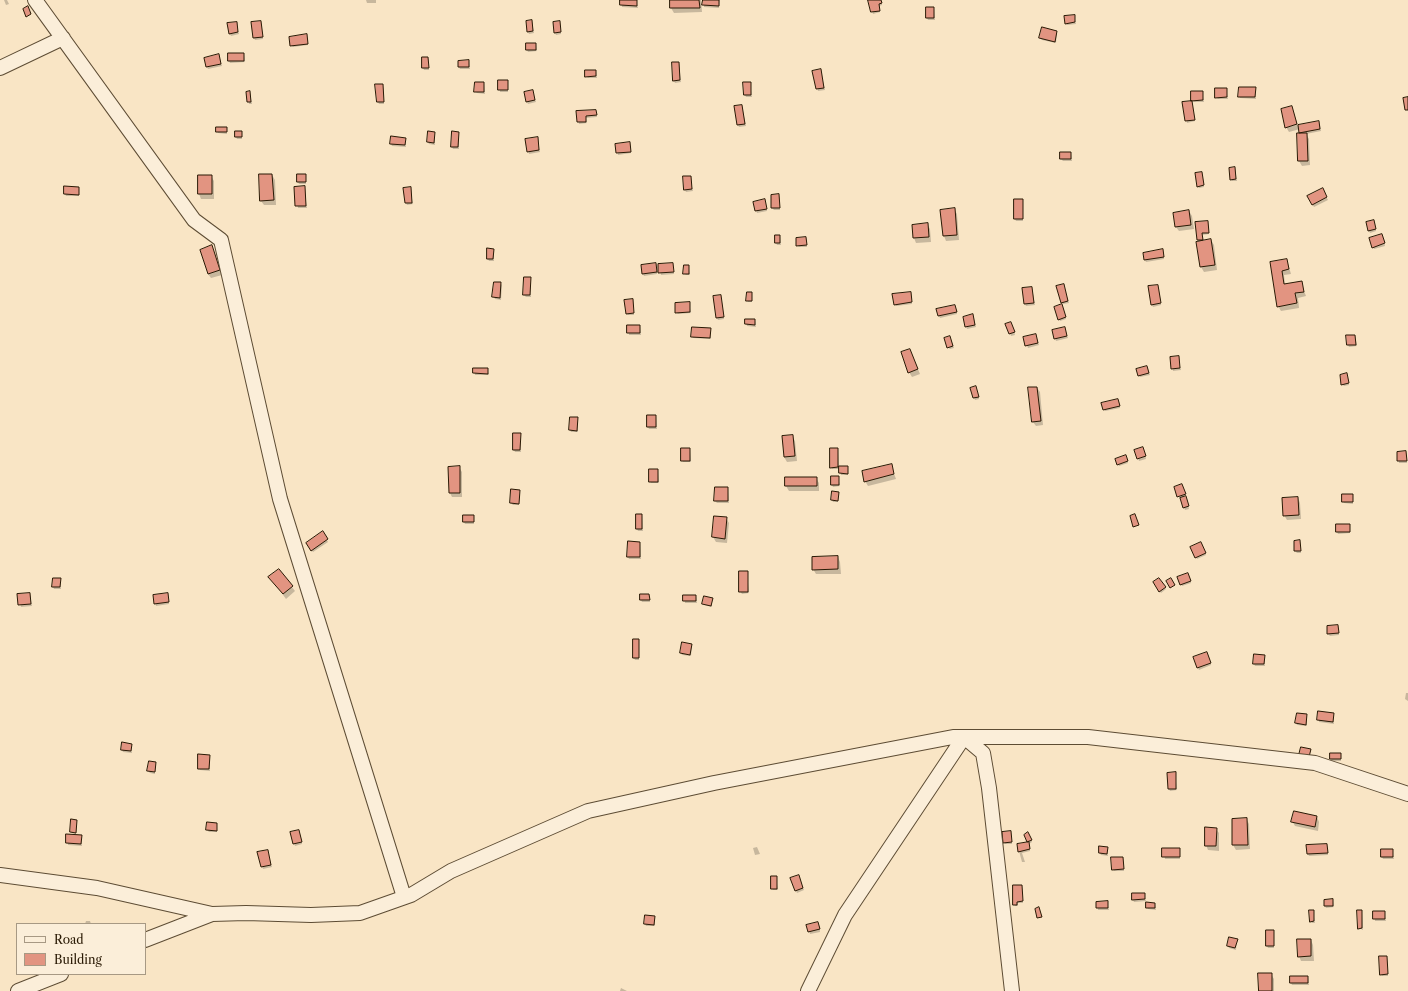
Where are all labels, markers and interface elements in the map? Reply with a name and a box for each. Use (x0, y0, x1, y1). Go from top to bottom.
legend (16, 923, 146, 975)
text: Road (54, 932, 84, 947)
text: Building (54, 952, 102, 967)

